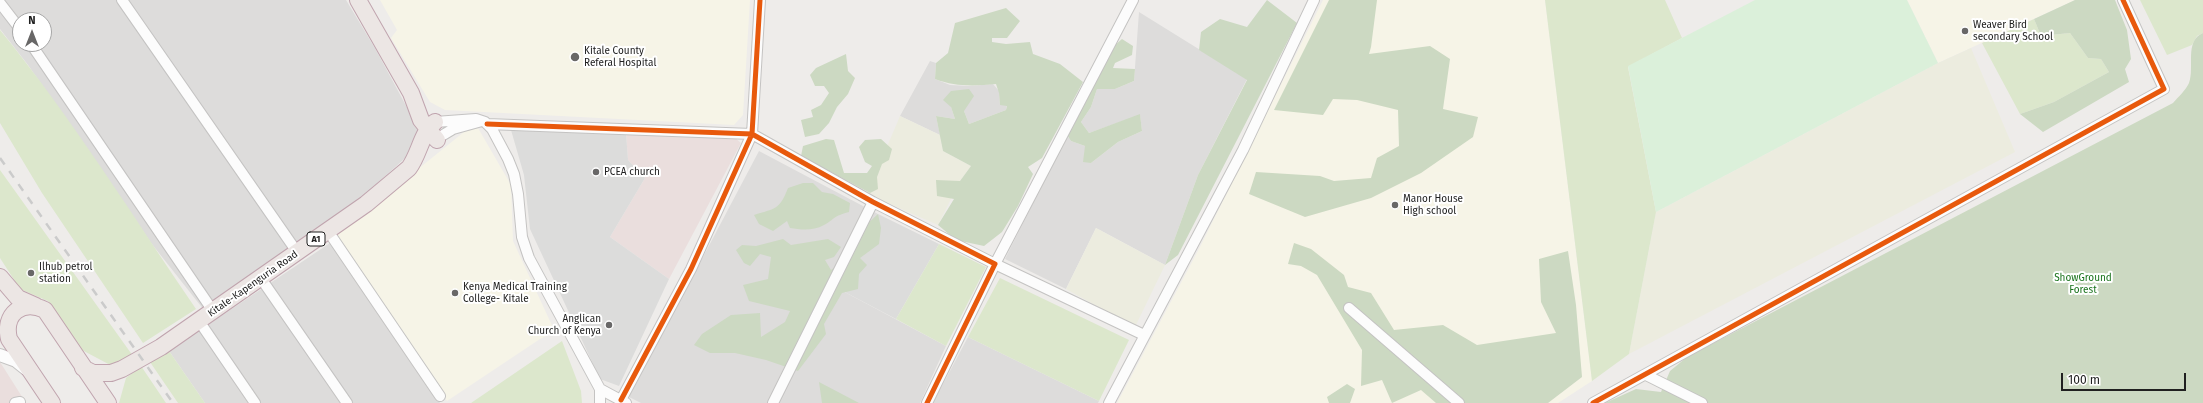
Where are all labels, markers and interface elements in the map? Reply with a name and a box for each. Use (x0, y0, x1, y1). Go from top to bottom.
north arrow (12, 12, 52, 52)
text: N (28, 14, 36, 27)
place label: Weaver Bird secondary School (1973, 19, 2053, 42)
marker: Weaver Bird secondary School (1960, 26, 1970, 36)
place label: Kitale County Referal Hospital (584, 45, 656, 68)
marker: Kitale County Referal Hospital (569, 51, 581, 63)
place label: PCEA church (604, 166, 660, 178)
marker: PCEA church (591, 167, 601, 177)
place label: Manor House High school (1403, 193, 1463, 216)
marker: Manor House High school (1390, 200, 1400, 210)
road number: A1 (307, 232, 325, 246)
street label: Kitale-Kapenguria Road (206, 248, 300, 320)
place label: Ilhub petrol station (39, 261, 92, 284)
marker: Ilhub petrol station (26, 268, 36, 278)
park label: ShowGround Forest (2054, 272, 2112, 296)
place label: Kenya Medical Training College- Kitale (463, 281, 567, 304)
marker: Kenya Medical Training College- Kitale (450, 288, 460, 298)
place label: Anglican Church of Kenya (528, 313, 601, 336)
marker: Anglican Church of Kenya (604, 320, 614, 330)
scale bar (2063, 365, 2188, 391)
text: 100 m (2068, 373, 2100, 387)

